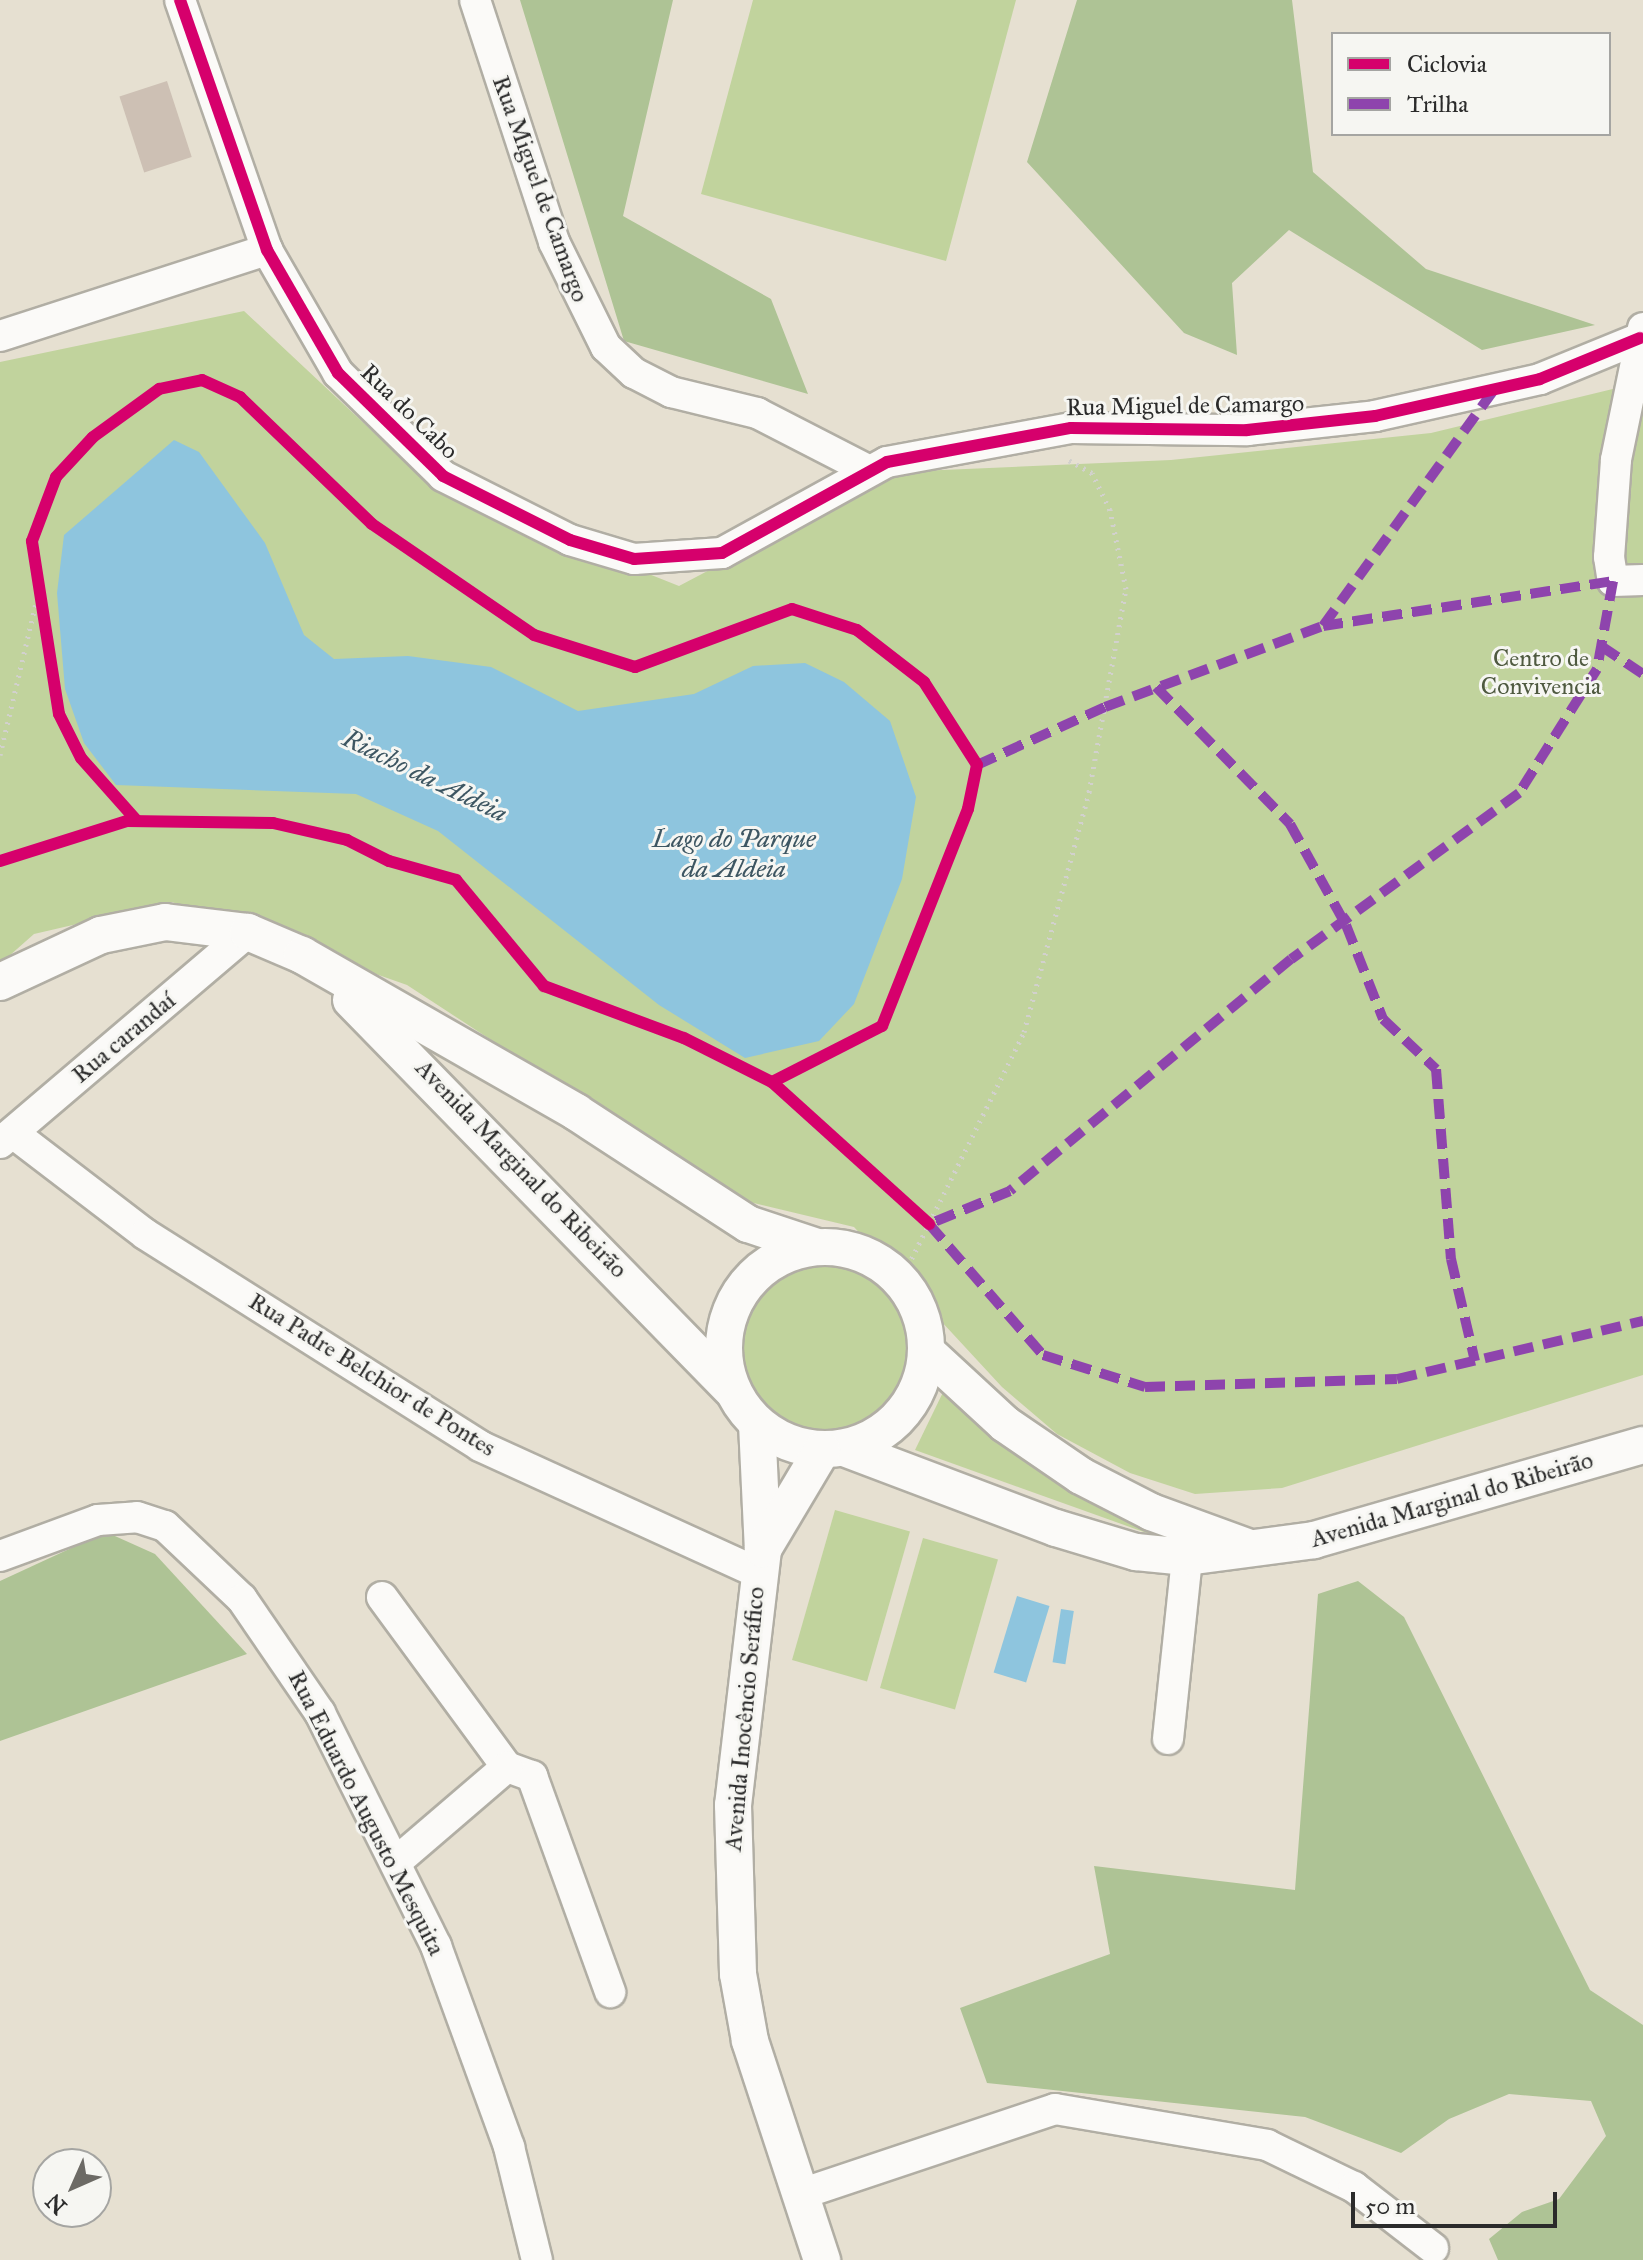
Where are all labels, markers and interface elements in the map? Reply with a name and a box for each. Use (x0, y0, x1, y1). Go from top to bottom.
legend (1331, 32, 1611, 136)
text: Ciclovia (1407, 49, 1487, 79)
street label: Rua Miguel de Camargo (486, 72, 594, 306)
text: Trilha (1407, 89, 1468, 119)
street label: Rua do Cabo (354, 358, 464, 466)
street label: Rua Miguel de Camargo (1066, 390, 1304, 422)
park label: Centro de Convivencia (1481, 645, 1601, 701)
water label: Riacho da Aldeia (338, 723, 512, 829)
water label: Lago do Parque da Aldeia (652, 823, 816, 884)
street label: Rua carandaí (67, 986, 181, 1090)
street label: Avenida Marginal do Ribeirão (409, 1054, 633, 1284)
street label: Rua Padre Belchior de Pontes (243, 1287, 501, 1463)
street label: Avenida Marginal do Ribeirão (1308, 1446, 1596, 1554)
street label: Avenida Inocêncio Seráfico (719, 1586, 771, 1852)
street label: Rua Eduardo Augusto Mesquita (282, 1666, 450, 1960)
north arrow (32, 2148, 112, 2228)
scale bar (1355, 2176, 1561, 2226)
text: N (40, 2188, 72, 2220)
text: 50 m (1365, 2191, 1415, 2221)

